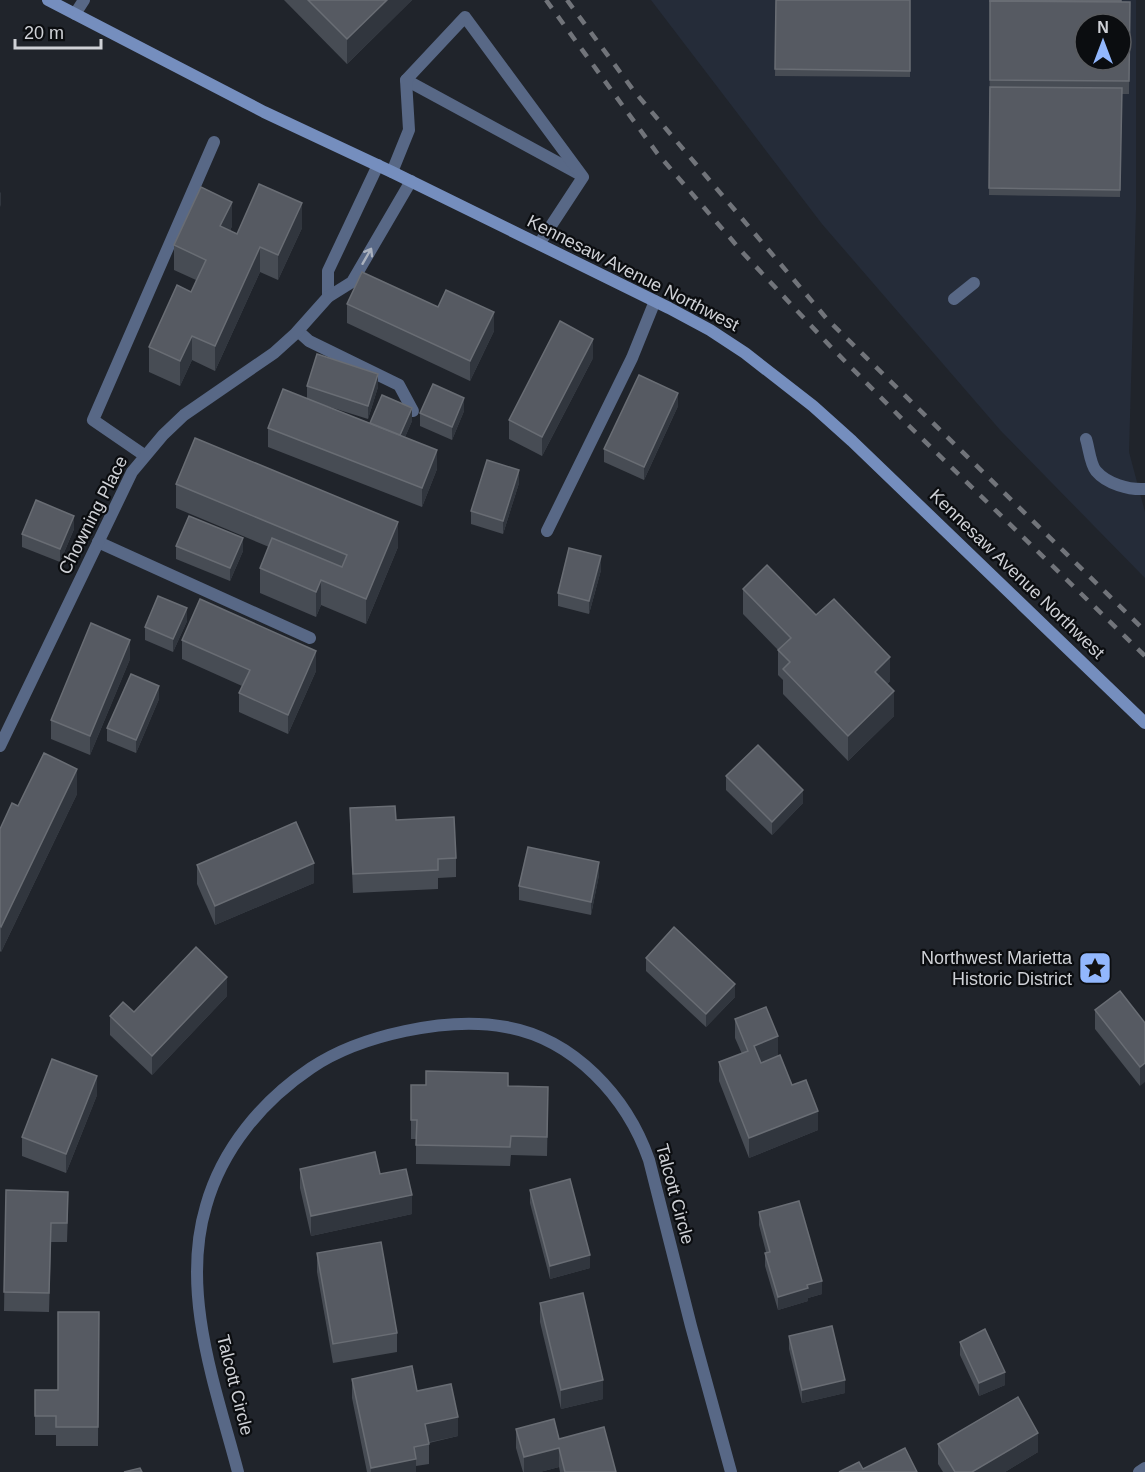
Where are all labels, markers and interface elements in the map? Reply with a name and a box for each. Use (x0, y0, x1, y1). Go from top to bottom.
scale bar (15, 12, 100, 50)
north arrow (1073, 12, 1133, 72)
text: N (1097, 19, 1109, 36)
text: 20 m (24, 23, 64, 43)
street label: Kennesaw Avenue Northwest (524, 211, 742, 335)
one-way arrow (362, 248, 374, 265)
street label: Chowning Place (55, 453, 131, 577)
street label: Kennesaw Avenue Northwest (926, 485, 1108, 663)
place label: Northwest Marietta Historic District (921, 948, 1073, 989)
place icon: Northwest Marietta Historic District (1077, 950, 1113, 986)
street label: Talcott Circle (652, 1142, 698, 1246)
street label: Talcott Circle (213, 1333, 257, 1437)

